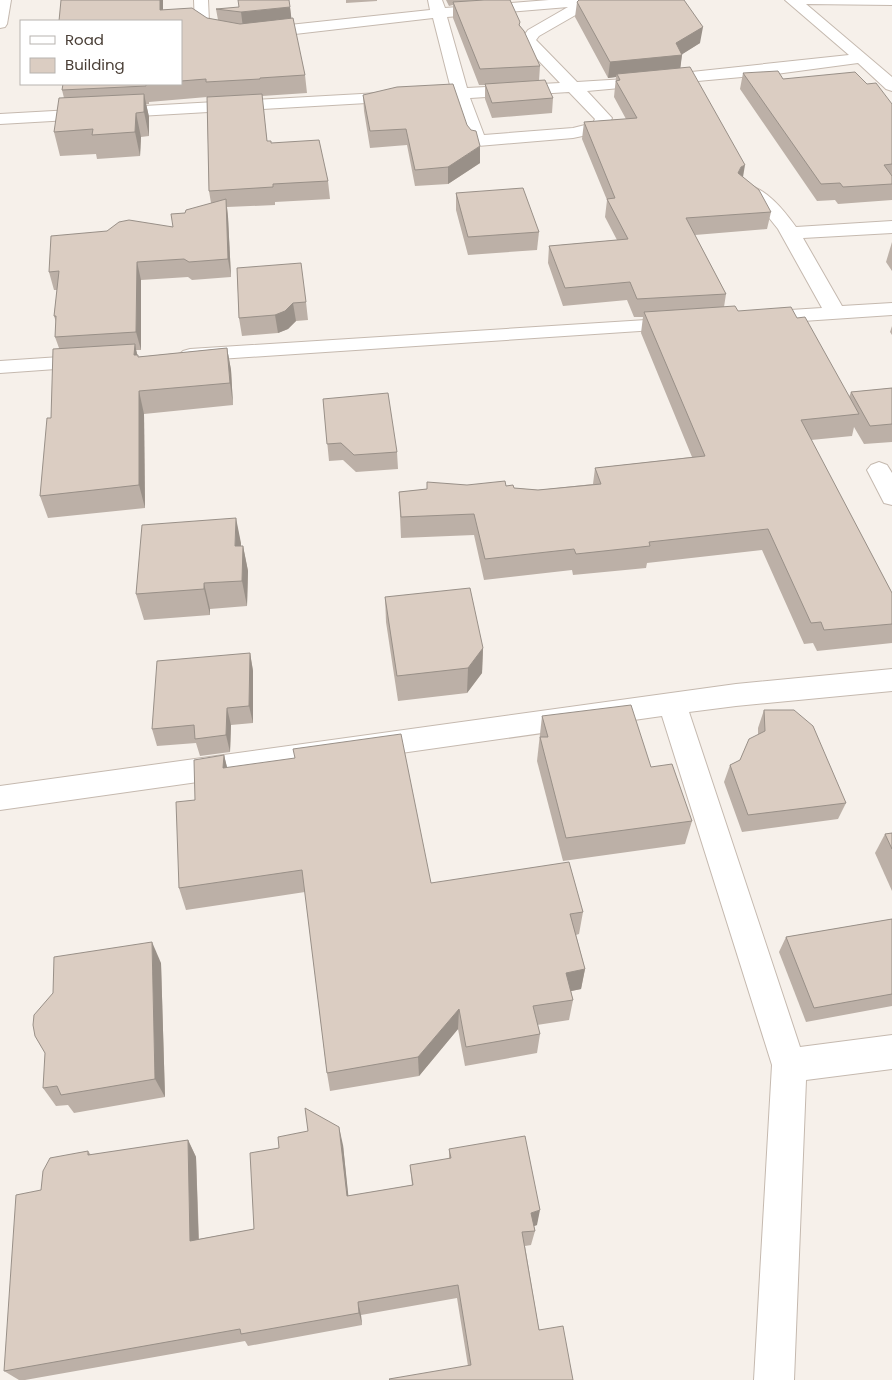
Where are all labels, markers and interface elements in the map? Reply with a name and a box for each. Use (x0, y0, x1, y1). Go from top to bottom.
legend (20, 20, 182, 85)
text: Road (65, 29, 104, 50)
text: Building (65, 54, 125, 75)

